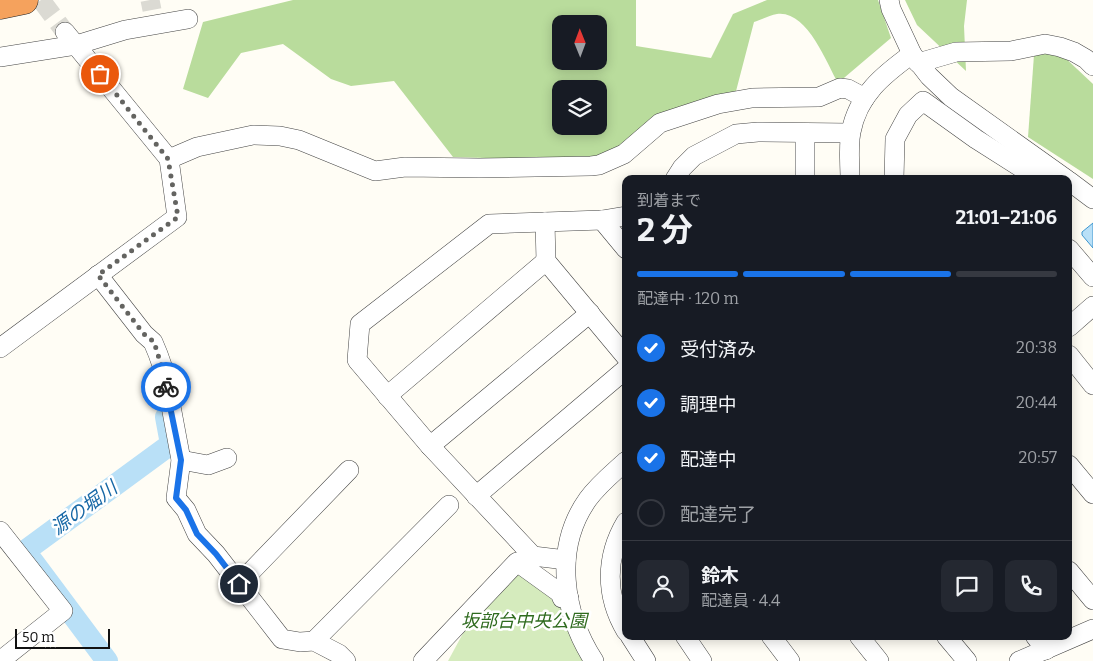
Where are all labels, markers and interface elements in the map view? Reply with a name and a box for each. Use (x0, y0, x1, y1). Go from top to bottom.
north arrow (552, 15, 608, 70)
map controls (552, 15, 607, 135)
pin (79, 53, 121, 95)
icon: bag (86, 60, 114, 88)
button: layers (552, 80, 607, 135)
text: 到着まで (637, 191, 701, 210)
text: 21:01–21:06 (956, 206, 1057, 229)
text: 2 分 (637, 211, 693, 249)
text: 配達中 · 120 m (637, 289, 739, 308)
icon: check (637, 334, 665, 362)
text: 受付済み (680, 338, 756, 361)
text: 20:38 (1016, 338, 1057, 357)
courier (141, 362, 191, 412)
icon: bike (152, 373, 180, 401)
icon: check (637, 389, 665, 417)
text: 調理中 (680, 393, 737, 416)
text: 20:44 (1016, 393, 1057, 412)
icon: check (637, 444, 665, 472)
text: 配達中 (680, 448, 737, 471)
text: 20:57 (1018, 448, 1057, 467)
water label: 源の堀川 (46, 475, 123, 540)
text: 配達完了 (680, 503, 756, 526)
button: person (637, 560, 689, 612)
button: chat (941, 560, 993, 612)
button: phone (1005, 560, 1057, 612)
pin (218, 563, 260, 605)
text: 鈴木 (701, 564, 739, 587)
icon: home (225, 570, 253, 598)
text: 配達員 · 4.4 (701, 591, 780, 610)
park label: 坂部台中央公園 (461, 610, 590, 632)
scale bar (15, 626, 110, 649)
text: 50 m (22, 629, 55, 646)

